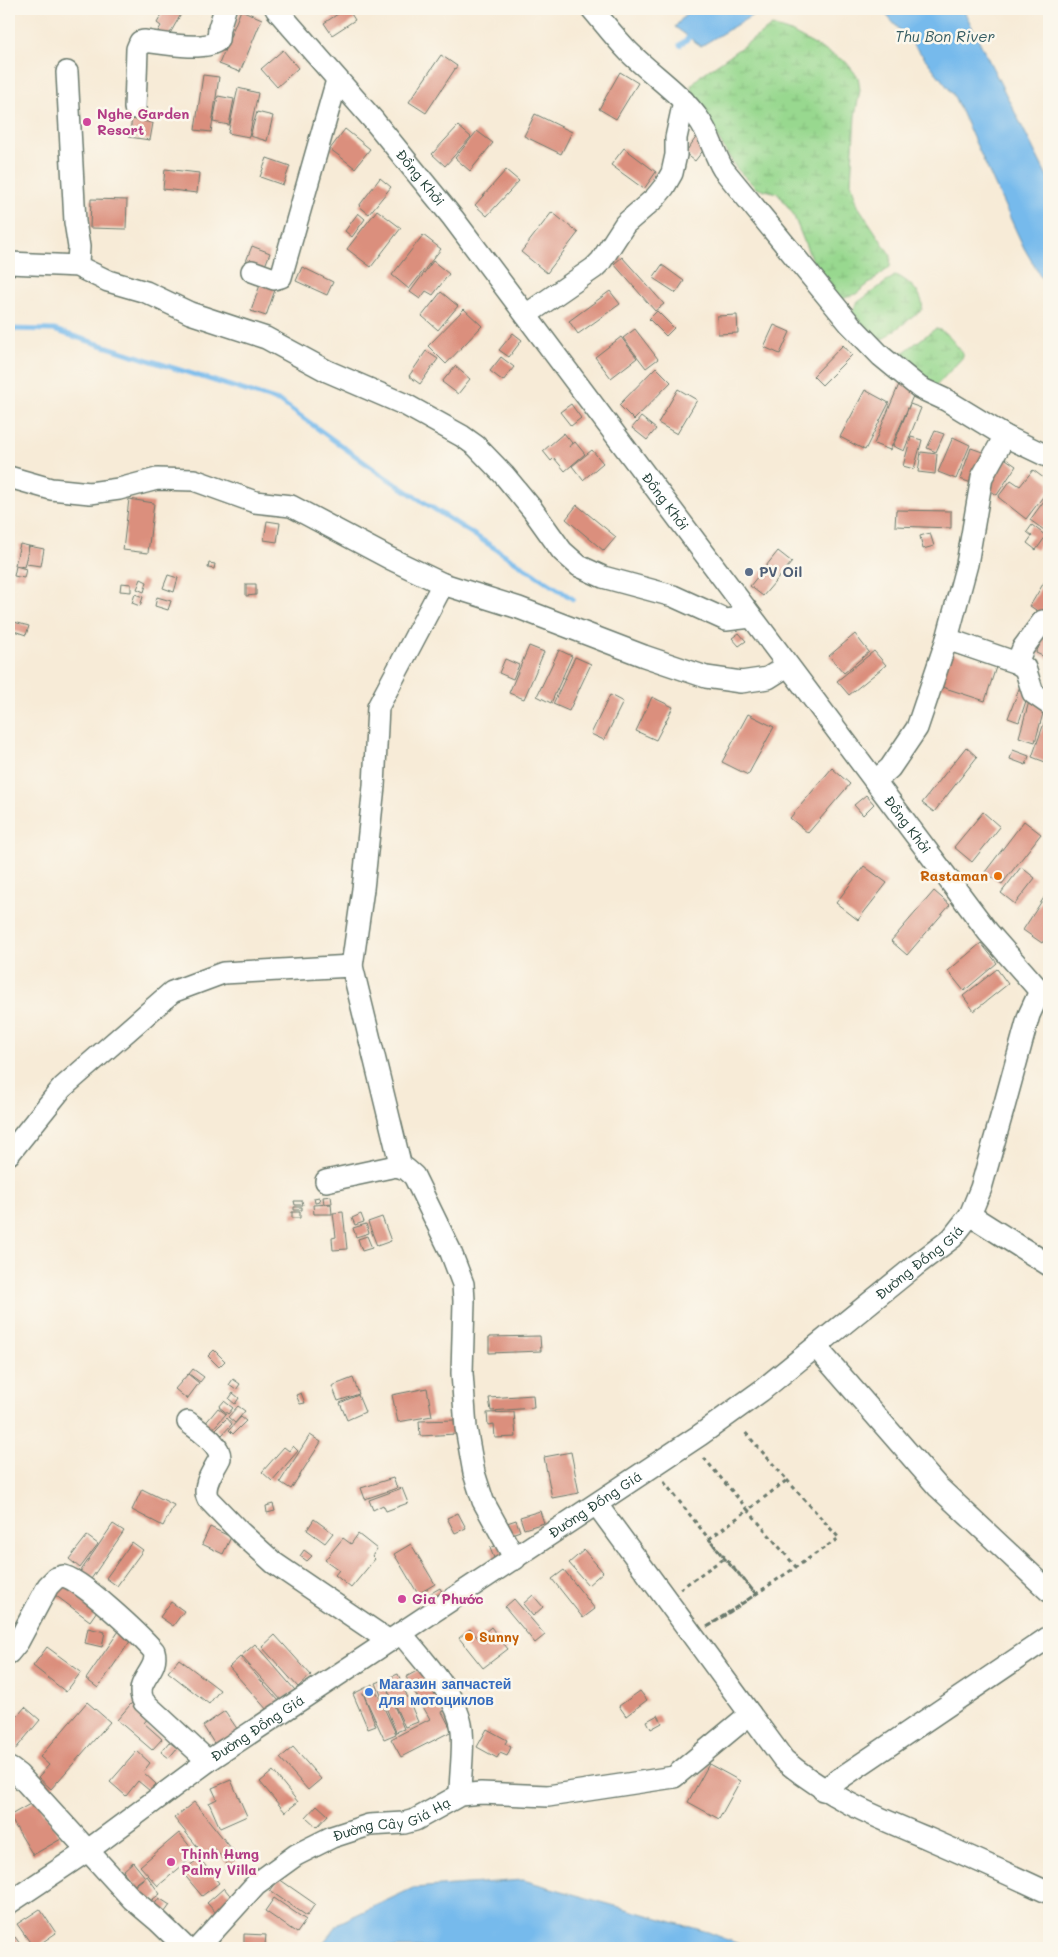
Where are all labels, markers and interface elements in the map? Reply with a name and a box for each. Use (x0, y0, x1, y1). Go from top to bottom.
water label: Thu Bon River (895, 26, 996, 46)
place label: Nghe Garden Resort (97, 104, 189, 139)
marker: Nghe Garden Resort (81, 116, 93, 128)
street label: Đồng Khởi (392, 145, 449, 210)
street label: Đồng Khởi (638, 468, 694, 534)
place label: PV Oil (759, 562, 802, 581)
marker: PV Oil (743, 566, 755, 578)
street label: Đồng Khởi (880, 792, 936, 857)
place label: Rastaman (920, 866, 988, 885)
marker: Rastaman (992, 870, 1004, 882)
street label: Đường Đồng Giá (871, 1221, 967, 1304)
street label: Đường Đồng Giá (544, 1466, 645, 1542)
place label: Gia Phước (412, 1589, 484, 1608)
marker: Gia Phước (396, 1593, 408, 1605)
place label: Sunny (479, 1627, 520, 1646)
marker: Sunny (463, 1631, 475, 1643)
place label: Магазин запчастей для мотоциклов (379, 1674, 511, 1709)
marker: Магазин запчастей для мотоциклов (363, 1686, 375, 1698)
street label: Đường Đồng Giá (207, 1690, 308, 1766)
street label: Đường Cây Giá Hạ (330, 1792, 454, 1845)
place label: Thịnh Hưng Palmy Villa (181, 1844, 259, 1879)
marker: Thịnh Hưng Palmy Villa (165, 1856, 177, 1868)

